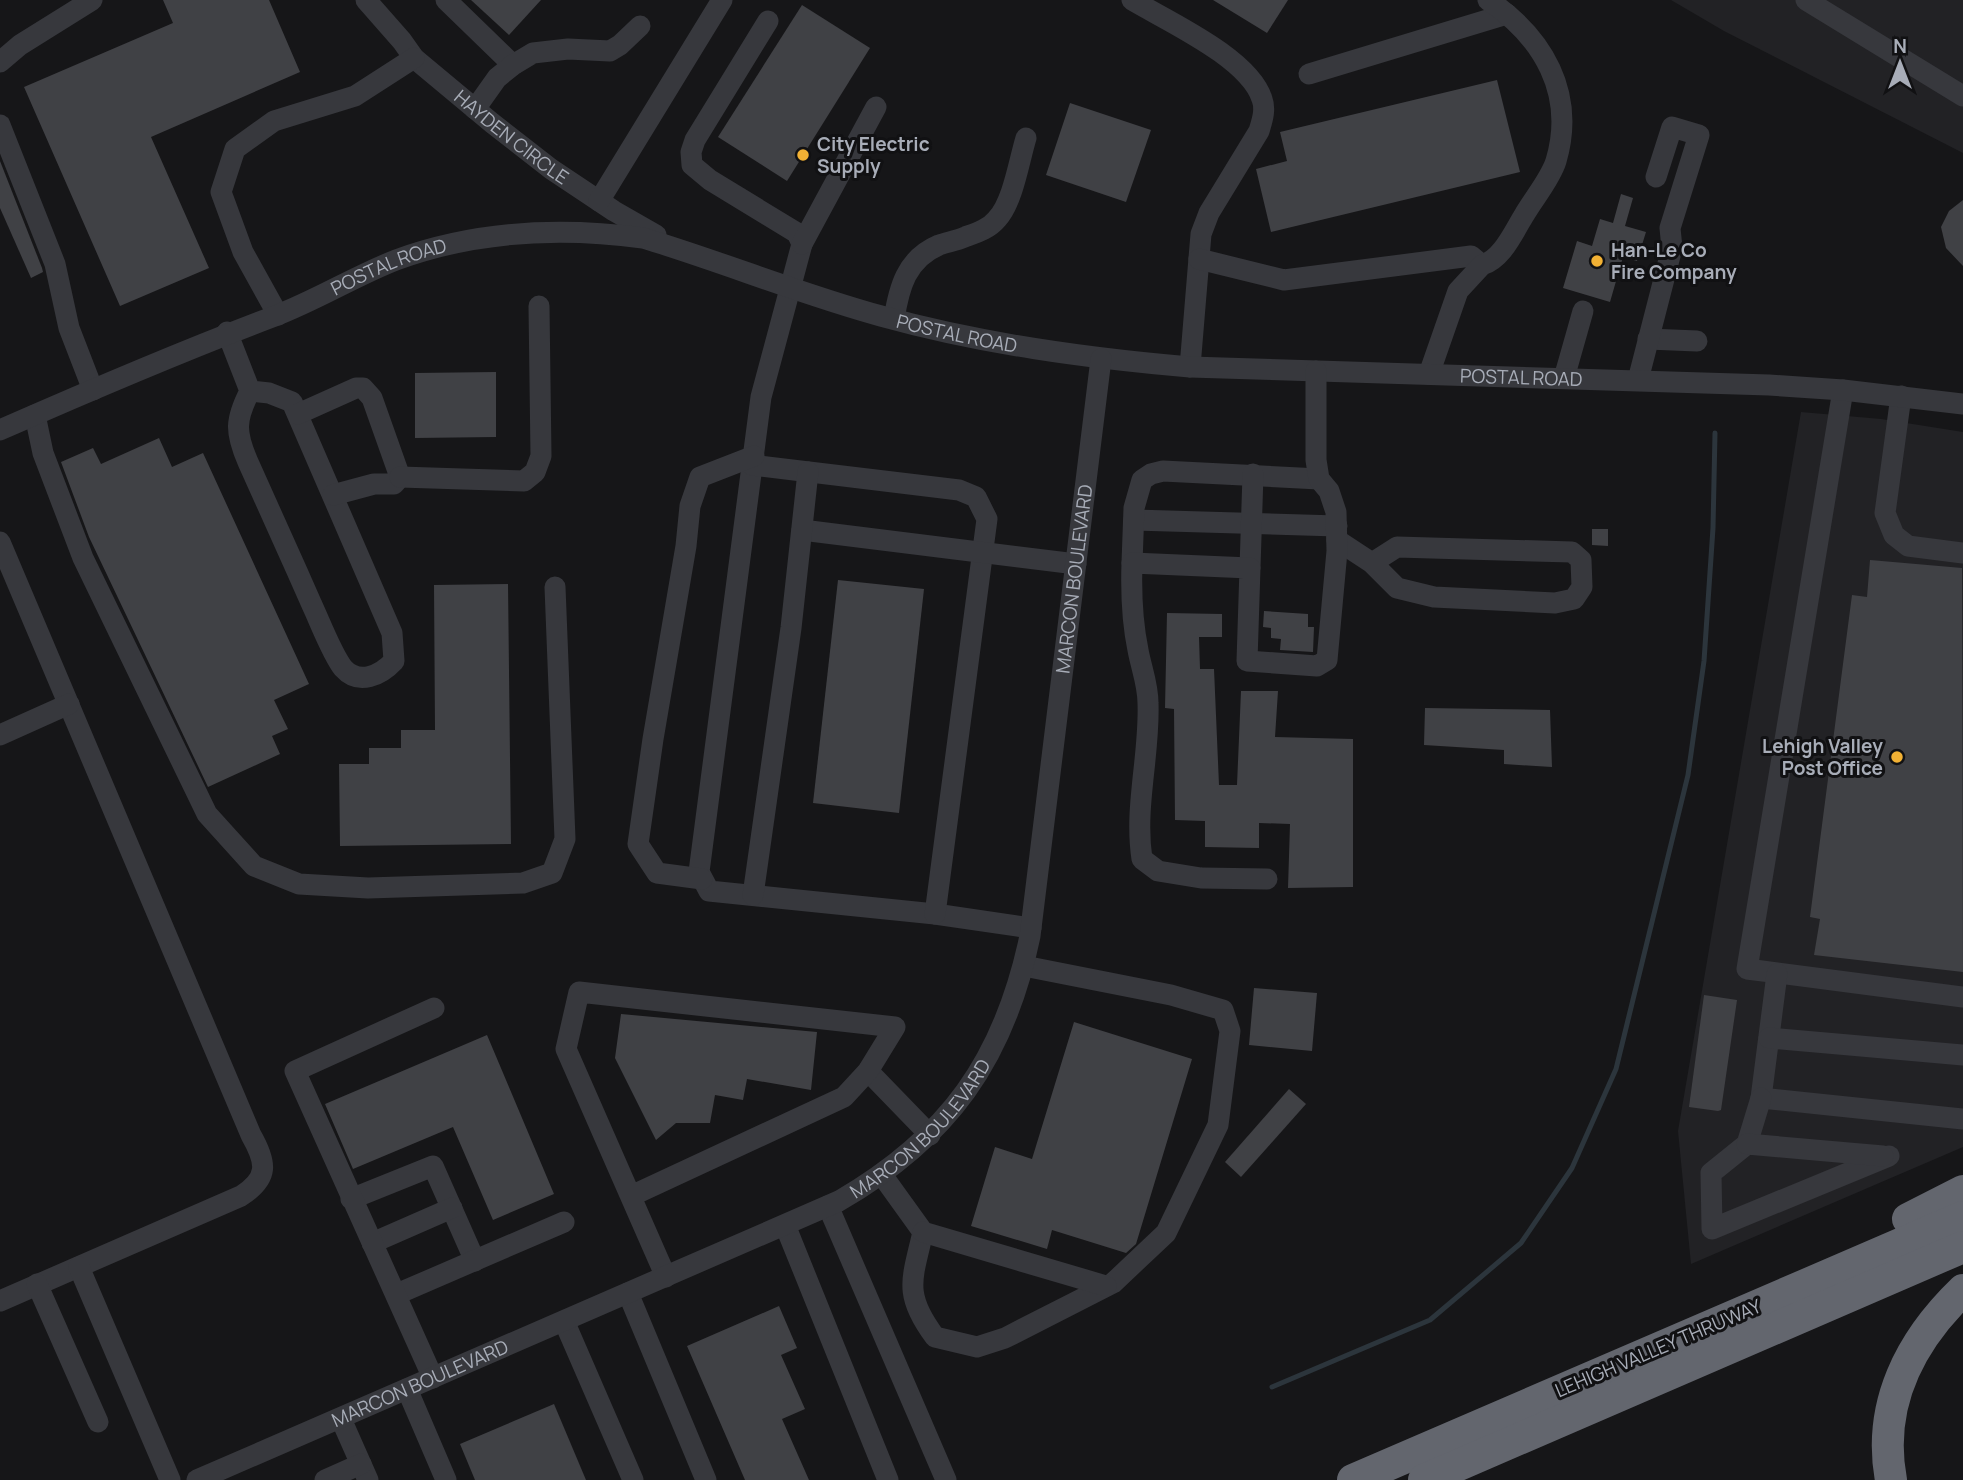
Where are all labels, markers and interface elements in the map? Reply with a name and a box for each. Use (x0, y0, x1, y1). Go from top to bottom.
north arrow (1865, 28, 1935, 98)
text: N (1893, 33, 1907, 59)
street label: HAYDEN CIRCLE (449, 84, 574, 190)
place label: City Electric Supply (817, 131, 930, 179)
marker: City Electric Supply (795, 147, 811, 163)
street label: POSTAL ROAD (326, 232, 449, 301)
place label: Han-Le Co Fire Company (1611, 237, 1737, 285)
marker: Han-Le Co Fire Company (1589, 253, 1605, 269)
street label: POSTAL ROAD (894, 308, 1019, 359)
street label: POSTAL ROAD (1460, 362, 1583, 392)
street label: MARCON BOULEVARD (1049, 483, 1098, 675)
place label: Lehigh Valley Post Office (1762, 733, 1883, 781)
marker: Lehigh Valley Post Office (1889, 749, 1905, 765)
street label: MARCON BOULEVARD (845, 1054, 996, 1204)
street label: LEHIGH VALLEY THRUWAY (1551, 1293, 1766, 1403)
street label: MARCON BOULEVARD (327, 1333, 512, 1433)

